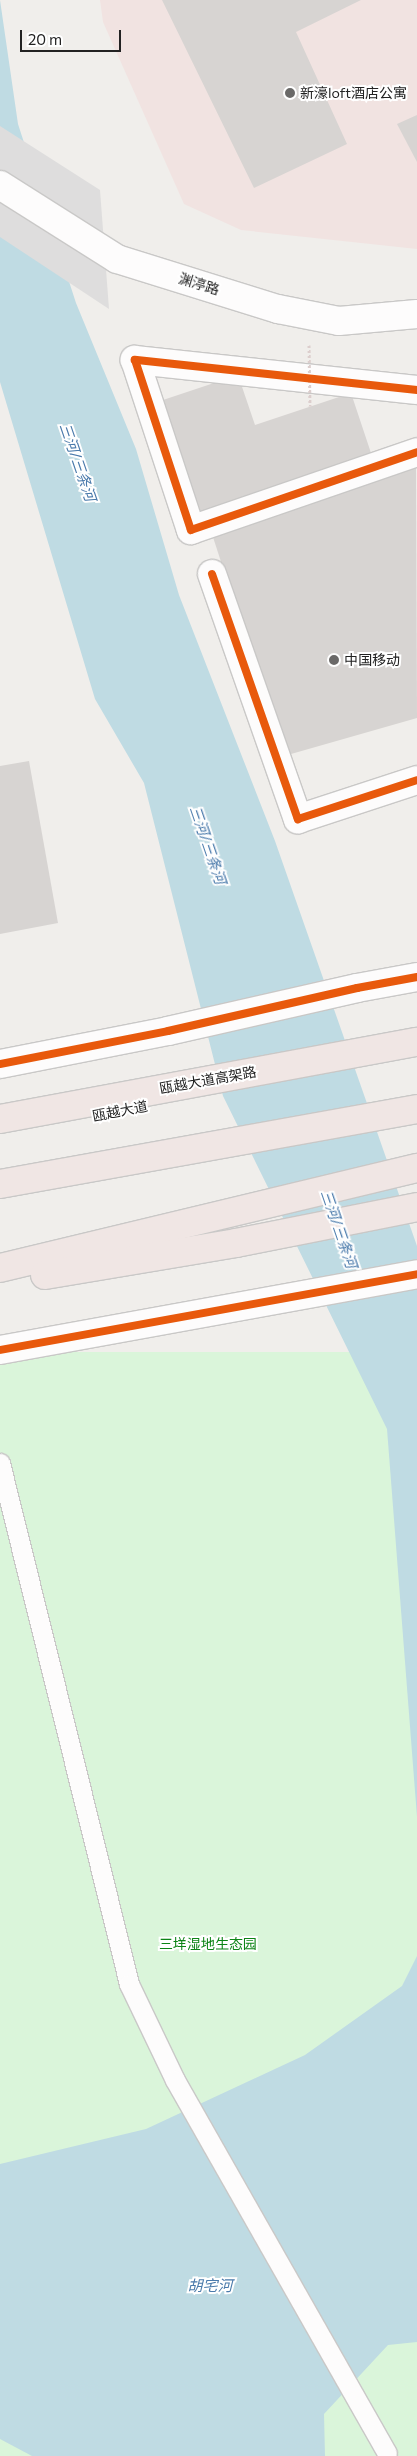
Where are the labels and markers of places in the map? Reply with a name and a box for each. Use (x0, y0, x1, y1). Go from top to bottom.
place label: 新濠loft酒店公寓 (300, 85, 407, 101)
marker: 新濠loft酒店公寓 (284, 87, 296, 99)
place label: 中国移动 (344, 652, 400, 668)
marker: 中国移动 (328, 654, 340, 666)

